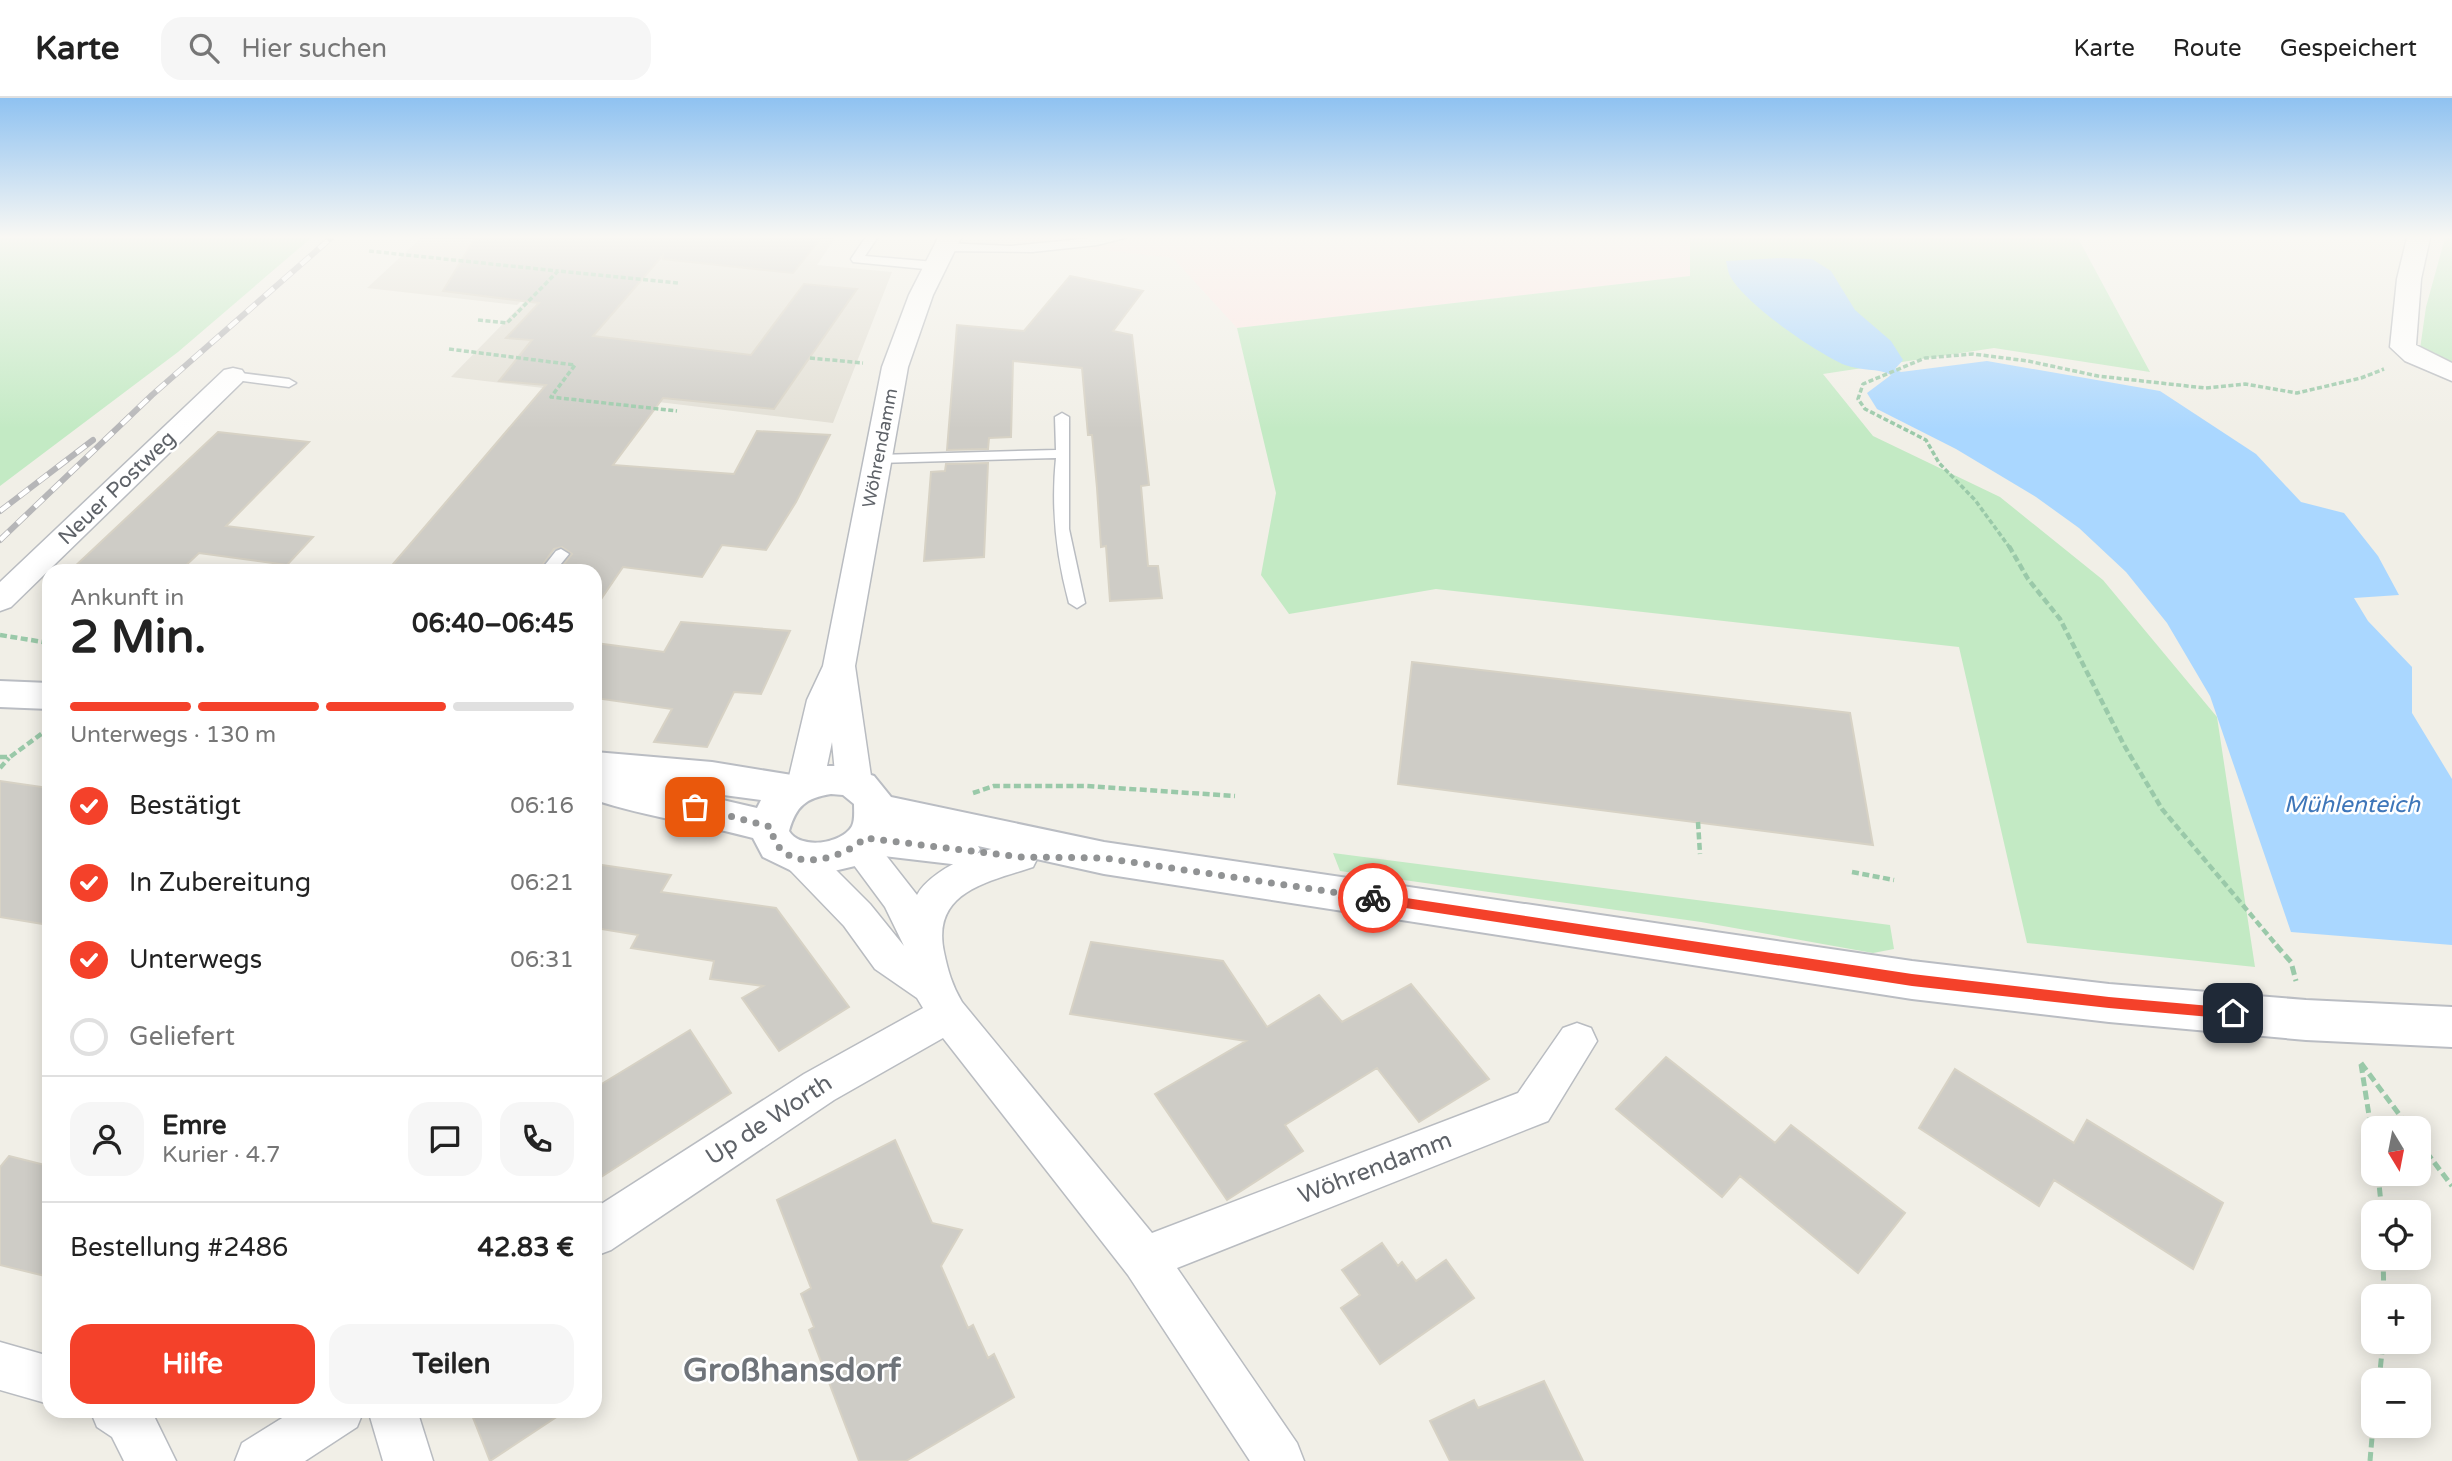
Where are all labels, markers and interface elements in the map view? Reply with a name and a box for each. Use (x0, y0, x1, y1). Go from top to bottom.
search box (161, 17, 651, 80)
text: Karte (35, 29, 119, 68)
icon: search (185, 29, 223, 67)
text: Hier suchen (241, 33, 387, 64)
text: Karte (2073, 34, 2135, 63)
text: Route (2173, 34, 2242, 63)
text: Gespeichert (2280, 34, 2417, 63)
street label: Wöhrendamm (858, 386, 902, 510)
street label: Neuer Postweg (53, 426, 181, 550)
text: Ankunft in (70, 584, 184, 612)
text: 06:40–06:45 (412, 608, 574, 639)
text: 2 Min. (70, 610, 206, 665)
text: Unterwegs · 130 m (70, 721, 276, 749)
pin (665, 777, 725, 837)
icon: check (70, 787, 108, 825)
icon: bag (676, 788, 714, 826)
text: Bestätigt (129, 790, 241, 821)
water label: Mühlenteich (2284, 791, 2421, 819)
text: 06:16 (510, 792, 574, 820)
courier (1338, 863, 1408, 933)
icon: check (70, 864, 108, 902)
text: In Zubereitung (129, 867, 311, 898)
text: 06:21 (510, 869, 574, 897)
icon: bike (1354, 879, 1392, 917)
icon: check (70, 941, 108, 979)
text: Unterwegs (129, 944, 262, 975)
text: 06:31 (510, 946, 574, 974)
pin (2203, 983, 2263, 1043)
icon: home (2214, 994, 2252, 1032)
text: Geliefert (129, 1021, 235, 1052)
street label: Up de Worth (700, 1068, 838, 1172)
button: person (70, 1102, 144, 1176)
button: chat (408, 1102, 482, 1176)
button: phone (500, 1102, 574, 1176)
text: Emre (162, 1110, 227, 1141)
north arrow (2361, 1116, 2431, 1186)
map controls (2361, 1116, 2431, 1438)
street label: Wöhrendamm (1294, 1125, 1456, 1211)
text: Kurier · 4.7 (162, 1141, 280, 1169)
button: locate (2361, 1200, 2431, 1270)
text: Bestellung #2486 (70, 1232, 288, 1263)
text: 42.83 € (478, 1232, 574, 1263)
button: + (2361, 1284, 2431, 1354)
button: Hilfe (70, 1324, 315, 1404)
button: Teilen (329, 1324, 574, 1404)
district label: Großhansdorf (683, 1351, 901, 1390)
button: − (2361, 1368, 2431, 1438)

